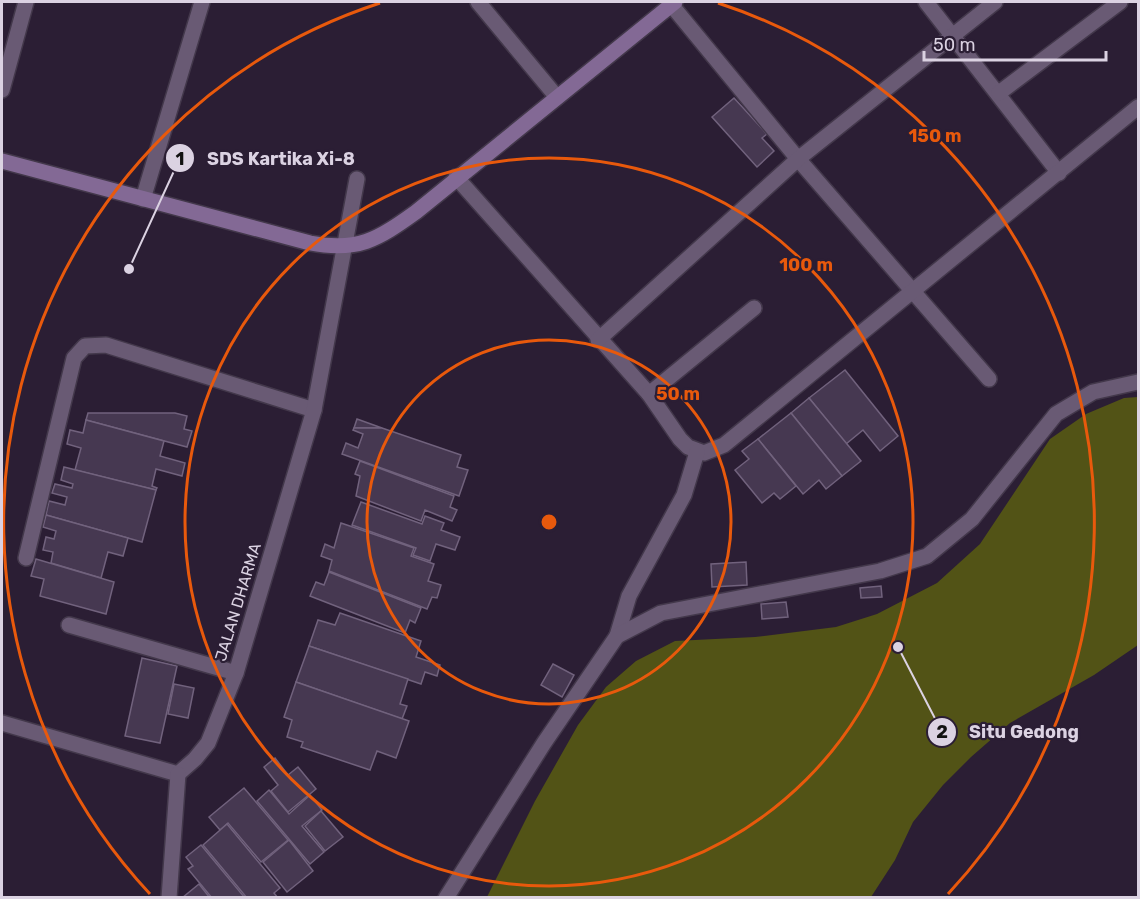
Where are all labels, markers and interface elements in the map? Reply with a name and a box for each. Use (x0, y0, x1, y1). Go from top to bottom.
scale bar (924, 24, 1106, 62)
text: 50 m (933, 34, 976, 56)
text: 150 m (908, 125, 962, 147)
callout: SDS Kartika Xi-8 (165, 140, 367, 176)
text: 1 (176, 148, 184, 170)
text: SDS Kartika Xi-8 (207, 148, 355, 170)
text: 100 m (779, 254, 833, 276)
text: 50 m (656, 383, 700, 405)
centre of rings (539, 512, 559, 532)
street label: JALAN DHARMA (211, 540, 265, 663)
callout: Situ Gedong (927, 714, 1091, 750)
text: 2 (936, 721, 948, 743)
text: Situ Gedong (969, 721, 1079, 743)

